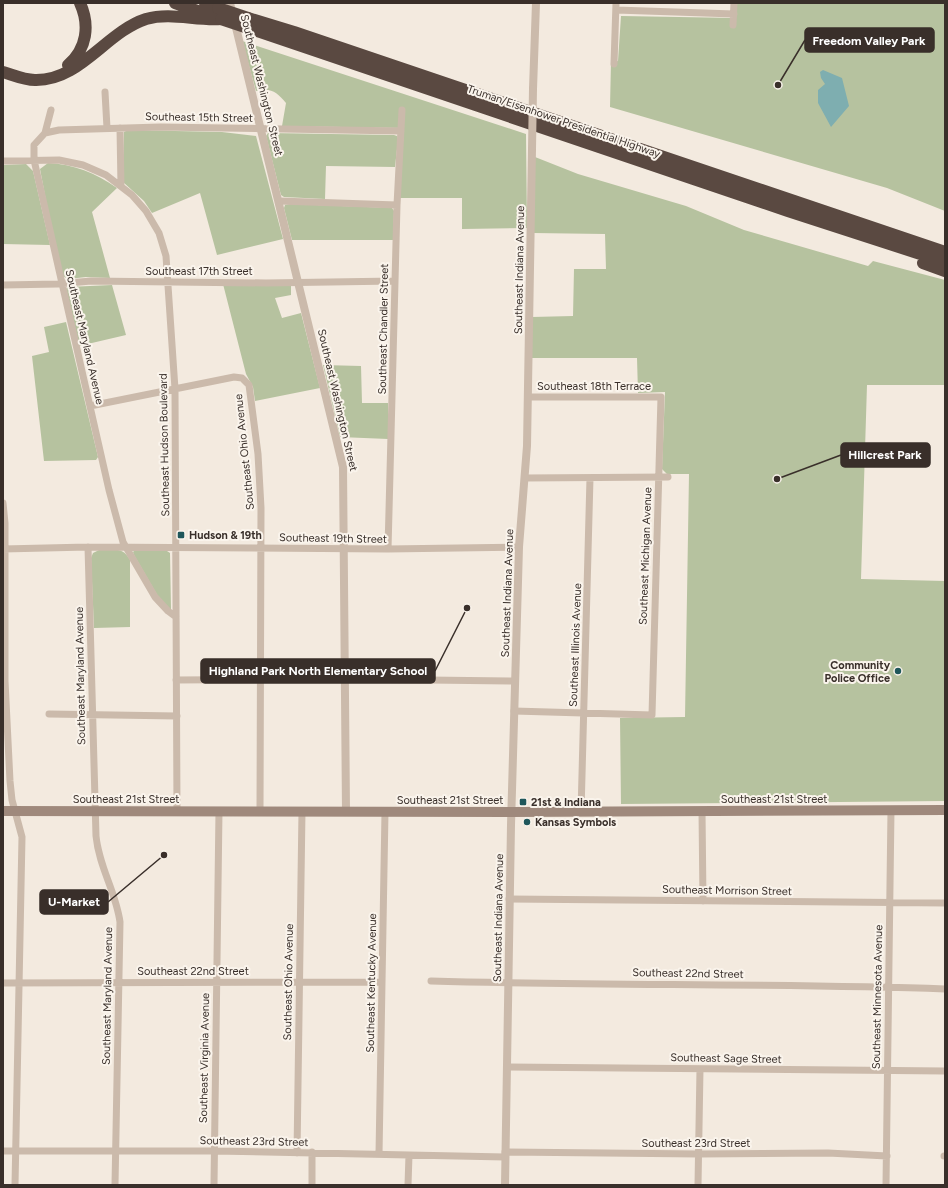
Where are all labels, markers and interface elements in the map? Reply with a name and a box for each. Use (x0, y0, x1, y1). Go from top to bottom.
street label: Southeast Washington Street (238, 13, 285, 157)
callout: Freedom Valley Park (805, 28, 934, 52)
text: Freedom Valley Park (813, 34, 926, 48)
street label: Truman/Eisenhower Presidential Highway (466, 82, 662, 161)
street label: Southeast 15th Street (145, 110, 253, 125)
street label: Southeast Indiana Avenue (512, 206, 527, 334)
street label: Southeast Chandler Street (376, 263, 391, 395)
street label: Southeast 17th Street (145, 265, 253, 278)
street label: Southeast Maryland Avenue (63, 268, 106, 406)
street label: Southeast Washington Street (315, 328, 360, 472)
street label: Southeast Hudson Boulevard (157, 373, 172, 517)
street label: Southeast 18th Terrace (537, 380, 651, 393)
street label: Southeast Ohio Avenue (232, 393, 257, 511)
callout: Hillcrest Park (841, 443, 930, 467)
text: Hillcrest Park (848, 448, 922, 462)
street label: Southeast Michigan Avenue (637, 487, 654, 625)
place label: Hudson & 19th (189, 529, 262, 542)
street label: Southeast Indiana Avenue (499, 529, 516, 657)
marker: Hudson & 19th (176, 530, 186, 540)
street label: Southeast 19th Street (279, 531, 387, 546)
street label: Southeast Illinois Avenue (567, 583, 584, 707)
street label: Southeast Maryland Avenue (73, 607, 88, 745)
callout: Highland Park North Elementary School (201, 659, 435, 683)
place label: Community Police Office (824, 659, 891, 685)
text: Highland Park North Elementary School (209, 664, 427, 678)
marker: Community Police Office (893, 666, 903, 676)
street label: Southeast 21st Street (73, 793, 179, 806)
street label: Southeast 21st Street (721, 793, 827, 806)
street label: Southeast 21st Street (397, 794, 503, 807)
place label: 21st & Indiana (531, 796, 601, 809)
marker: 21st & Indiana (518, 797, 528, 807)
place label: Kansas Symbols (535, 816, 616, 829)
marker: Kansas Symbols (522, 817, 532, 827)
street label: Southeast Indiana Avenue (491, 854, 506, 982)
street label: Southeast Morrison Street (662, 883, 792, 898)
callout: U-Market (40, 890, 108, 914)
text: U-Market (48, 895, 100, 909)
street label: Southeast Kentucky Avenue (364, 913, 379, 1053)
street label: Southeast Ohio Avenue (281, 924, 296, 1040)
street label: Southeast Minnesota Avenue (870, 925, 885, 1069)
street label: Southeast Maryland Avenue (100, 927, 115, 1065)
street label: Southeast 22nd Street (137, 965, 249, 978)
street label: Southeast 22nd Street (632, 966, 744, 981)
street label: Southeast Virginia Avenue (197, 993, 212, 1123)
street label: Southeast Sage Street (670, 1051, 782, 1066)
street label: Southeast 23rd Street (199, 1134, 309, 1149)
street label: Southeast 23rd Street (642, 1137, 751, 1150)

